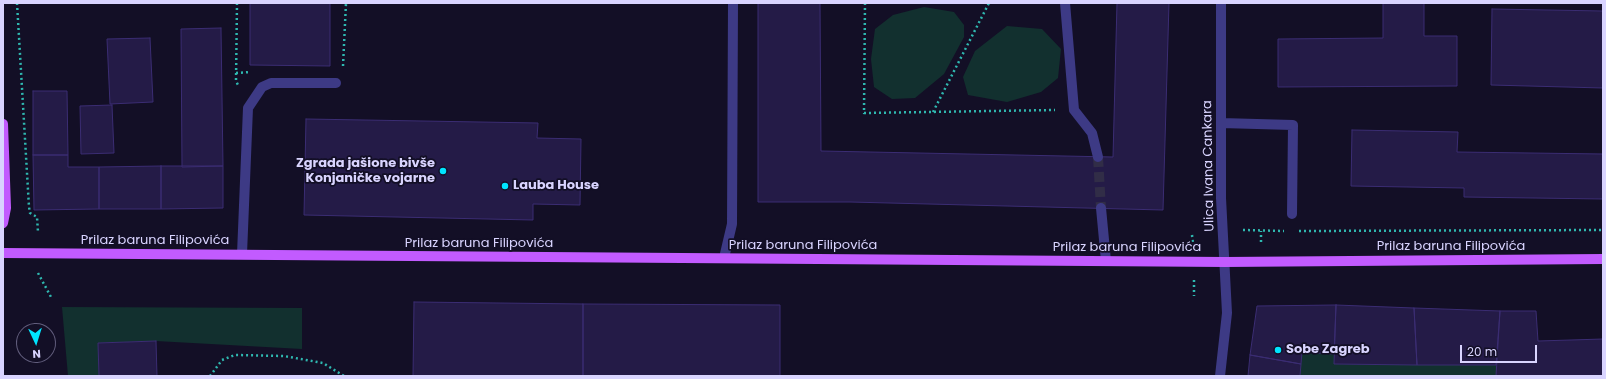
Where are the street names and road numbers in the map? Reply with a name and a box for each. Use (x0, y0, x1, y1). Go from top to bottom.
street label: Ulica Ivana Cankara (1200, 100, 1218, 232)
street label: Prilaz baruna Filipovića (81, 233, 229, 249)
street label: Prilaz baruna Filipovića (405, 236, 553, 252)
street label: Prilaz baruna Filipovića (729, 238, 877, 254)
street label: Prilaz baruna Filipovića (1377, 239, 1525, 255)
street label: Prilaz baruna Filipovića (1053, 240, 1201, 256)

